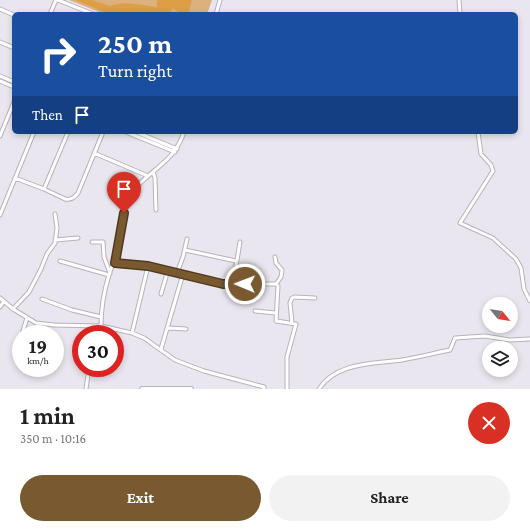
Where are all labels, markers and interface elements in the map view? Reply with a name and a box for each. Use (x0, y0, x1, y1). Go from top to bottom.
icon: right (32, 28, 84, 80)
text: 250 m (98, 28, 172, 59)
text: Turn right (98, 61, 172, 81)
icon: arrive (71, 104, 93, 126)
text: Then (32, 107, 63, 123)
pin (107, 172, 141, 213)
icon: arrive (113, 178, 135, 200)
position arrow (224, 263, 266, 305)
north arrow (482, 297, 518, 333)
map controls (482, 297, 518, 377)
speed limit sign: 30 (72, 325, 124, 377)
text: 19 (29, 335, 47, 357)
button: layers (482, 341, 518, 377)
text: km/h (27, 355, 49, 366)
text: 1 min (20, 402, 75, 429)
button: close (468, 402, 510, 444)
text: 350 m · 10:16 (20, 431, 86, 446)
button: Exit (20, 475, 261, 521)
button: Share (269, 475, 510, 521)

